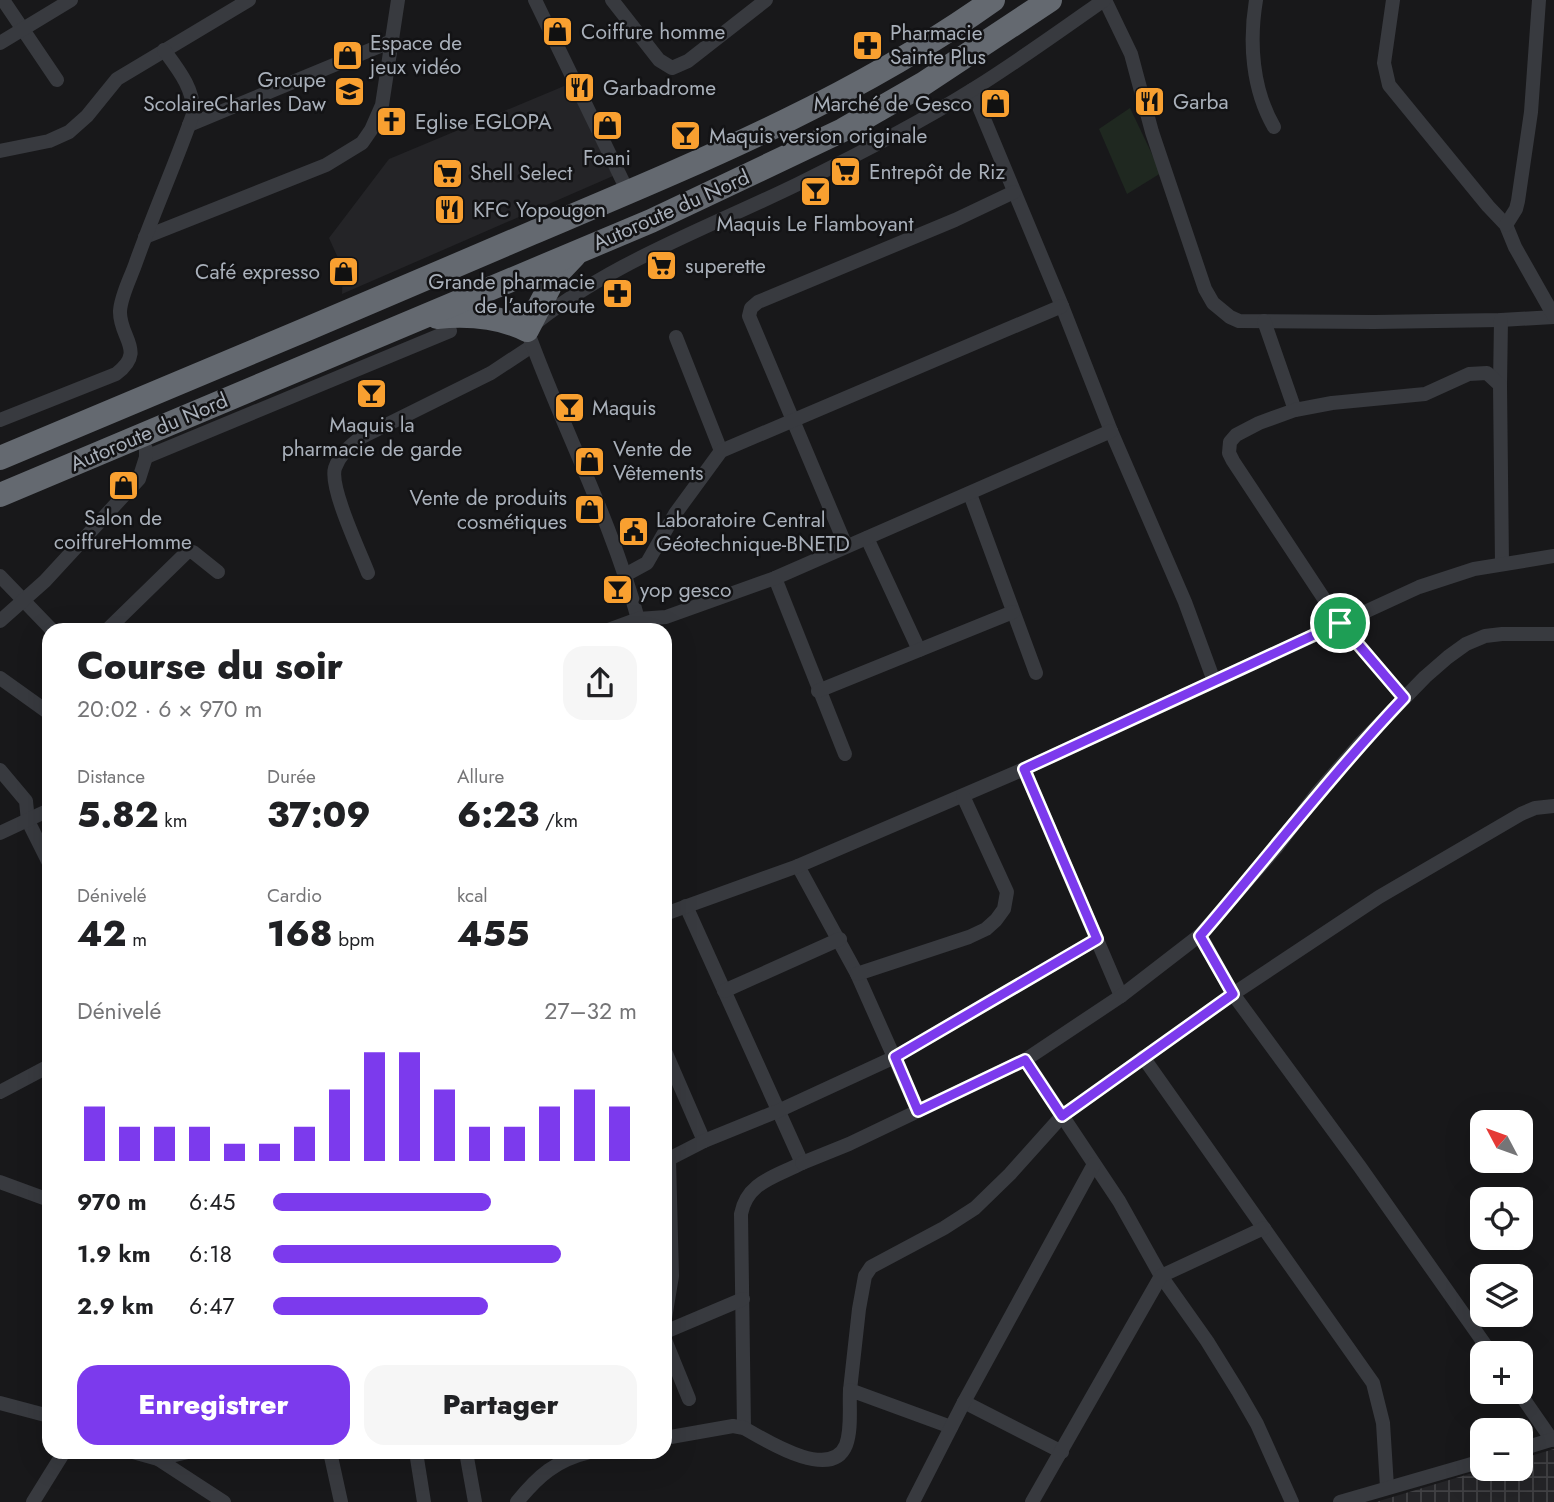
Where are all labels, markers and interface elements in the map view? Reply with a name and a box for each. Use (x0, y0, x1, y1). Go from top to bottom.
shop icon: Coiffure homme (541, 15, 575, 49)
place label: Coiffure homme (581, 17, 726, 47)
place label: Pharmacie Sainte Plus (890, 18, 986, 72)
place label: Espace de jeux vidéo (368, 28, 462, 82)
pharmacy icon: Pharmacie Sainte Plus (850, 28, 884, 62)
shop icon: Espace de jeux vidéo (330, 38, 364, 72)
place label: Groupe ScolaireCharles Daw (143, 65, 327, 119)
restaurant icon: Garbadrome (563, 71, 597, 105)
place label: Garbadrome (603, 73, 716, 103)
school or university icon: Groupe ScolaireCharles Daw (332, 75, 366, 109)
restaurant icon: Garba (1133, 85, 1167, 119)
shop icon: Marché de Gesco (978, 87, 1012, 121)
place label: Garba (1173, 87, 1229, 117)
place label: Marché de Gesco (814, 89, 972, 119)
church icon: Eglise EGLOPA (375, 105, 409, 139)
place label: Eglise EGLOPA (415, 107, 552, 137)
shop icon: Foani (590, 109, 624, 143)
bar icon: Maquis version originale (669, 119, 703, 153)
place label: Maquis version originale (709, 121, 928, 151)
place label: Foani (583, 143, 631, 173)
supermarket icon: Entrepôt de Riz (829, 155, 863, 189)
supermarket icon: Shell Select (430, 156, 464, 190)
place label: Entrepôt de Riz (869, 157, 1005, 187)
place label: Shell Select (470, 158, 572, 188)
street label: Autoroute du Nord (588, 162, 754, 258)
bar icon: Maquis Le Flamboyant (798, 175, 832, 209)
restaurant icon: KFC Yopougon (433, 193, 467, 227)
place label: KFC Yopougon (473, 195, 606, 225)
place label: Maquis Le Flamboyant (716, 209, 914, 239)
supermarket icon: superette (645, 249, 679, 283)
place label: superette (685, 251, 766, 281)
shop icon: Café expresso (326, 255, 360, 289)
place label: Café expresso (195, 257, 320, 287)
place label: Grande pharmacie de l’autoroute (428, 267, 595, 321)
pharmacy icon: Grande pharmacie de l’autoroute (601, 277, 635, 311)
bar icon: Maquis la pharmacie de garde (355, 376, 389, 410)
street label: Autoroute du Nord (65, 385, 233, 479)
bar icon: Maquis (552, 391, 586, 425)
place label: Maquis (592, 393, 656, 423)
place label: Maquis la pharmacie de garde (282, 410, 462, 464)
place label: Vente de Vêtements (613, 434, 704, 488)
shop icon: Vente de Vêtements (573, 444, 607, 478)
shop icon: Salon de coiffureHomme (106, 469, 140, 503)
place label: Vente de produits cosmétiques (409, 483, 567, 537)
shop icon: Vente de produits cosmétiques (573, 493, 607, 527)
place label: Salon de coiffureHomme (54, 503, 192, 557)
place label: Laboratoire Central Géotechnique-BNETD (656, 505, 850, 559)
public building icon: Laboratoire Central Géotechnique-BNETD (616, 515, 650, 549)
bar icon: yop gesco (600, 573, 634, 607)
place label: yop gesco (640, 575, 731, 605)
pin (1310, 593, 1370, 653)
icon: arrive (1321, 604, 1359, 642)
text: Course du soir (77, 638, 343, 693)
button: share (563, 646, 637, 720)
text: 20:02 · 6 × 970 m (77, 692, 262, 726)
text: Distance (77, 763, 145, 790)
text: Durée (267, 763, 316, 790)
text: Allure (457, 763, 504, 790)
text: 5.82 (77, 790, 159, 840)
text: 37:09 (267, 790, 371, 840)
text: 6:23 (457, 790, 539, 840)
text: km (159, 807, 187, 834)
text: /km (539, 807, 578, 834)
text: Dénivelé (77, 882, 147, 909)
text: Cardio (267, 882, 322, 909)
text: kcal (457, 882, 488, 909)
text: 42 (77, 909, 127, 959)
text: 168 (267, 909, 333, 959)
text: 455 (457, 909, 529, 959)
text: m (127, 926, 147, 953)
text: bpm (333, 926, 375, 953)
text: Dénivelé (77, 994, 161, 1028)
text: 27–32 m (544, 994, 637, 1028)
north arrow (1470, 1110, 1533, 1172)
map controls (1470, 1110, 1533, 1481)
text: 970 m (77, 1185, 147, 1219)
text: 6:45 (189, 1185, 236, 1219)
button: locate (1470, 1187, 1533, 1250)
text: 1.9 km (77, 1237, 151, 1271)
text: 6:18 (189, 1237, 232, 1271)
button: layers (1470, 1264, 1533, 1327)
text: 2.9 km (77, 1289, 154, 1323)
text: 6:47 (189, 1289, 235, 1323)
button: + (1470, 1341, 1533, 1404)
button: Enregistrer (77, 1365, 350, 1445)
button: Partager (364, 1365, 637, 1445)
button: − (1470, 1418, 1533, 1481)

